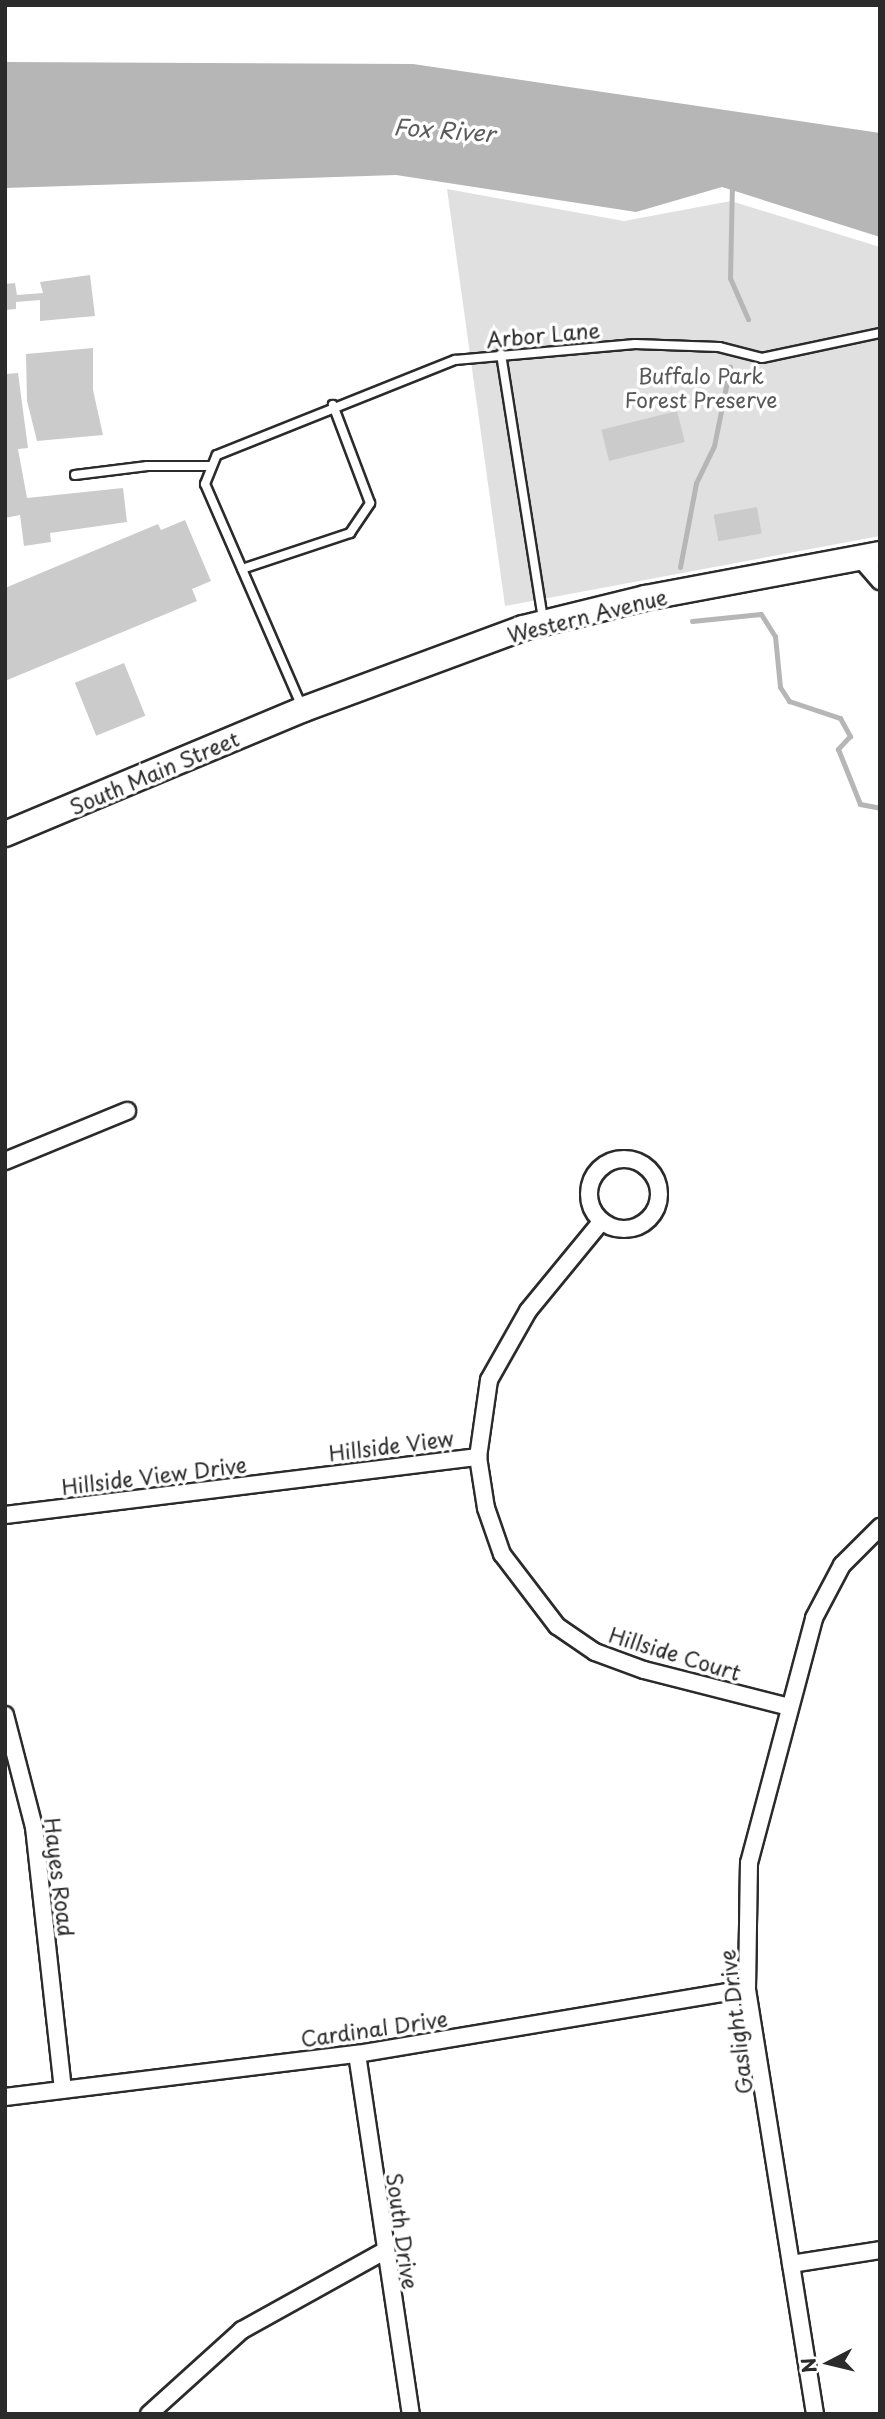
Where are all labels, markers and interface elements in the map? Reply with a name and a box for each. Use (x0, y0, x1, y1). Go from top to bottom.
water label: Fox River (392, 113, 496, 147)
street label: Arbor Lane (485, 316, 601, 352)
park label: Buffalo Park Forest Preserve (624, 362, 778, 412)
street label: Western Avenue (505, 583, 669, 647)
street label: South Main Street (64, 724, 244, 820)
street label: Hillside View (327, 1425, 455, 1465)
street label: Hillside View Drive (60, 1451, 248, 1499)
street label: Hillside Court (606, 1621, 744, 1685)
street label: Hayes Road (40, 1816, 80, 1938)
street label: Gaslight Drive (714, 1948, 756, 2096)
street label: Cardinal Drive (299, 2005, 449, 2051)
street label: South Drive (382, 2171, 424, 2291)
north arrow (794, 2328, 864, 2398)
text: N (793, 2356, 823, 2375)

